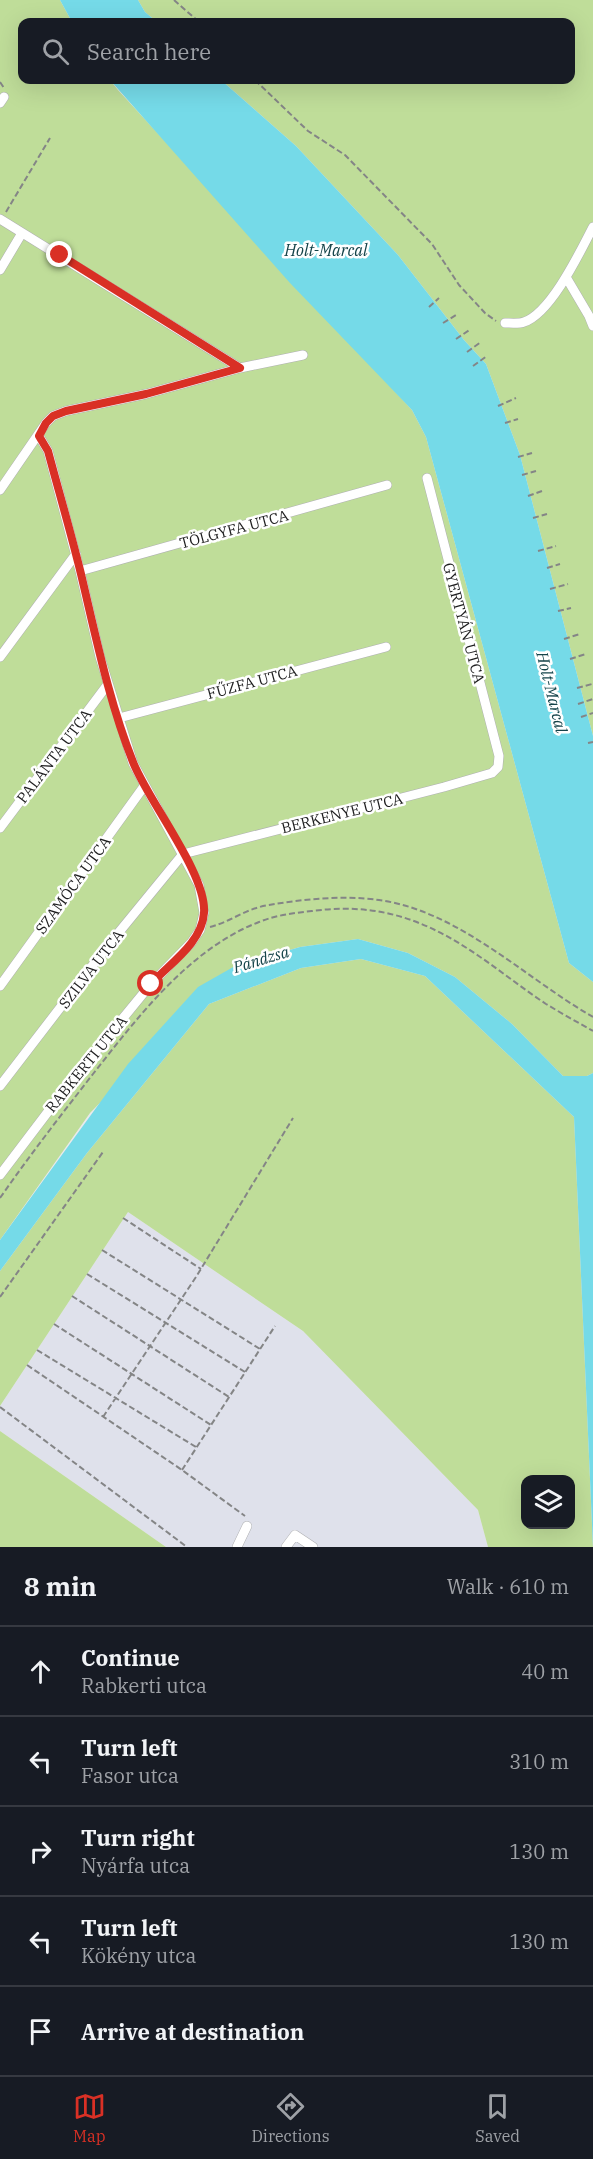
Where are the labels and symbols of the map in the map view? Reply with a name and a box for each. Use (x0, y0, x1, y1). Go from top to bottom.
water label: Holt-Marcal (283, 240, 368, 260)
route end (46, 241, 72, 267)
street label: TÖLGYFA UTCA (177, 505, 291, 553)
street label: GYERTYÁN UTCA (439, 561, 489, 686)
water label: Holt-Marcal (532, 648, 572, 735)
street label: FŰZFA UTCA (205, 661, 300, 703)
street label: PALÁNTA UTCA (12, 705, 96, 807)
street label: BERKENYE UTCA (279, 789, 405, 837)
street label: SZAMÓCA UTCA (31, 832, 115, 938)
street label: SZILVA UTCA (54, 925, 128, 1012)
water label: Pándzsa (230, 941, 292, 977)
route start (137, 970, 163, 996)
street label: RABKERTI UTCA (41, 1011, 131, 1116)

